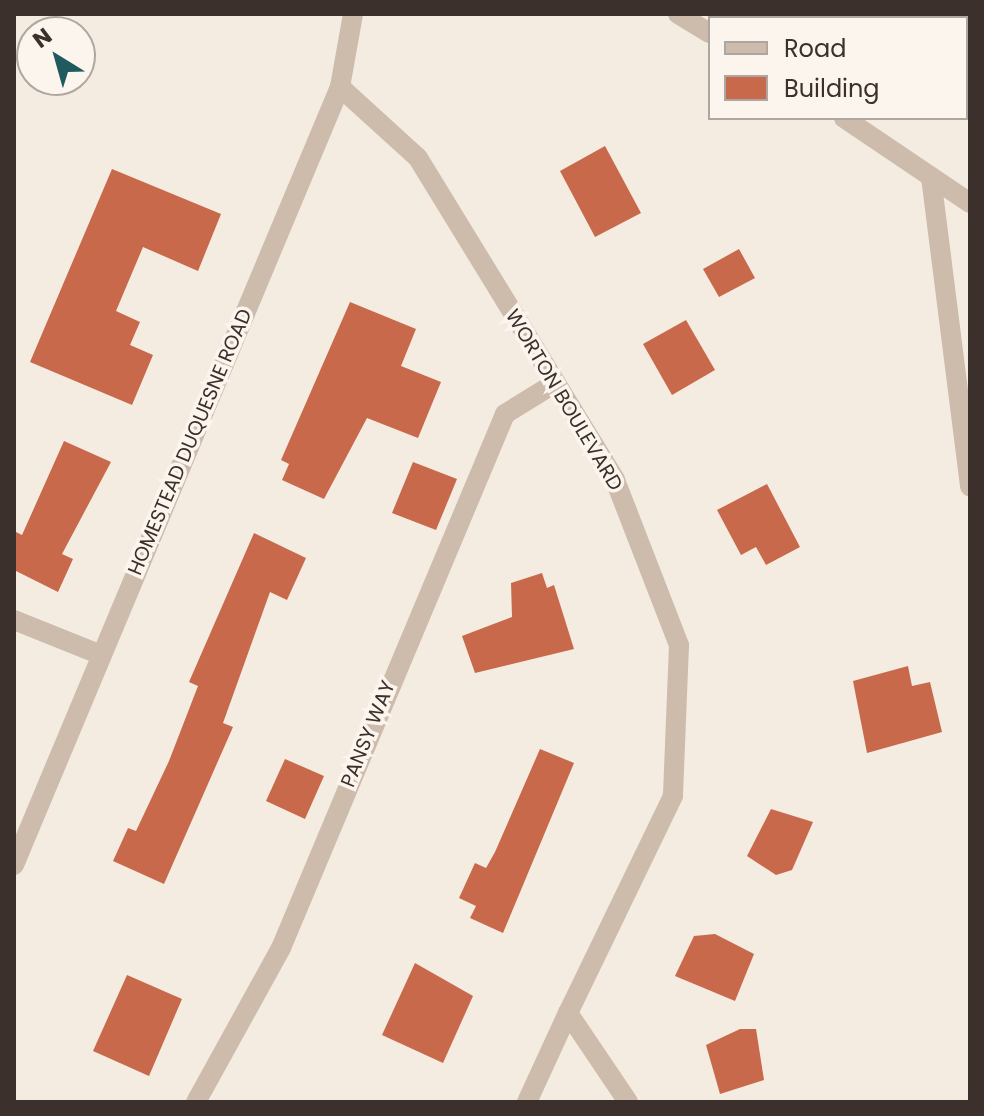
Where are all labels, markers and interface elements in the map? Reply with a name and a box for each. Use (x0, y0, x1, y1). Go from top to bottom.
north arrow (16, 16, 96, 96)
legend (708, 16, 968, 120)
text: N (27, 21, 58, 55)
text: Road (784, 32, 846, 65)
text: Building (784, 72, 880, 105)
street label: HOMESTEAD DUQUESNE ROAD (123, 305, 257, 579)
street label: WORTON BOULEVARD (500, 305, 628, 495)
street label: PANSY WAY (336, 677, 400, 791)

